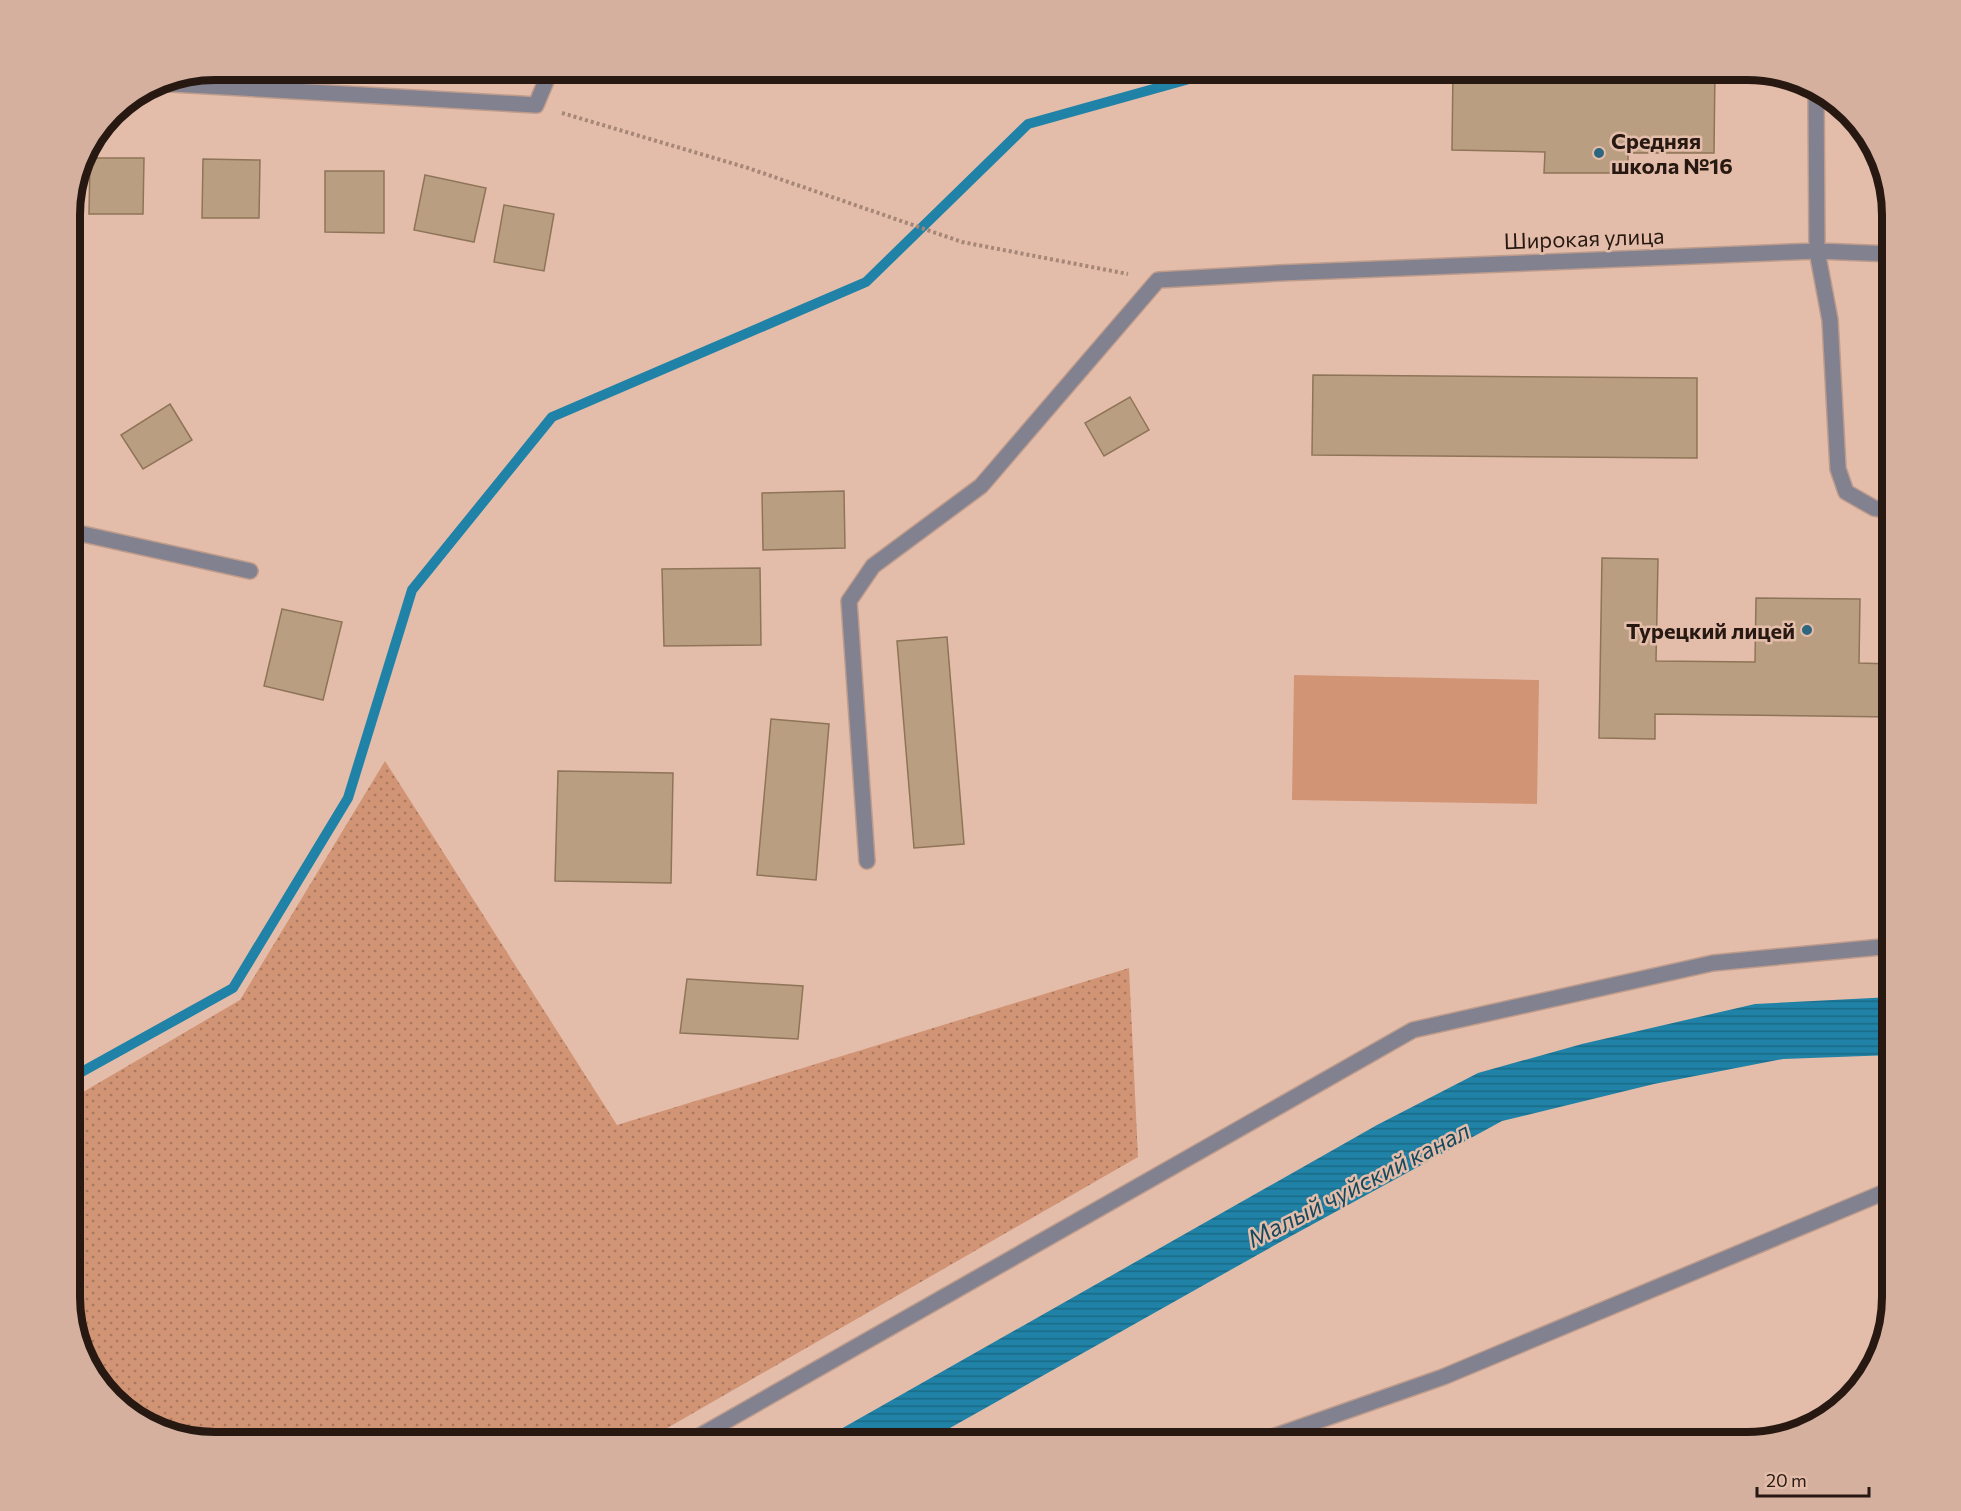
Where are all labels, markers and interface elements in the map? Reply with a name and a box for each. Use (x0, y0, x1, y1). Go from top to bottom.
place label: Средняя школа №16 (1611, 127, 1733, 179)
marker: Средняя школа №16 (1592, 146, 1606, 160)
street label: Широкая улица (1503, 222, 1665, 254)
place label: Турецкий лицей (1626, 617, 1795, 644)
marker: Турецкий лицей (1800, 623, 1814, 637)
water label: Малый чуйский канал (1242, 1115, 1474, 1253)
scale bar (1757, 1460, 1870, 1498)
text: 20 m (1766, 1469, 1807, 1491)

